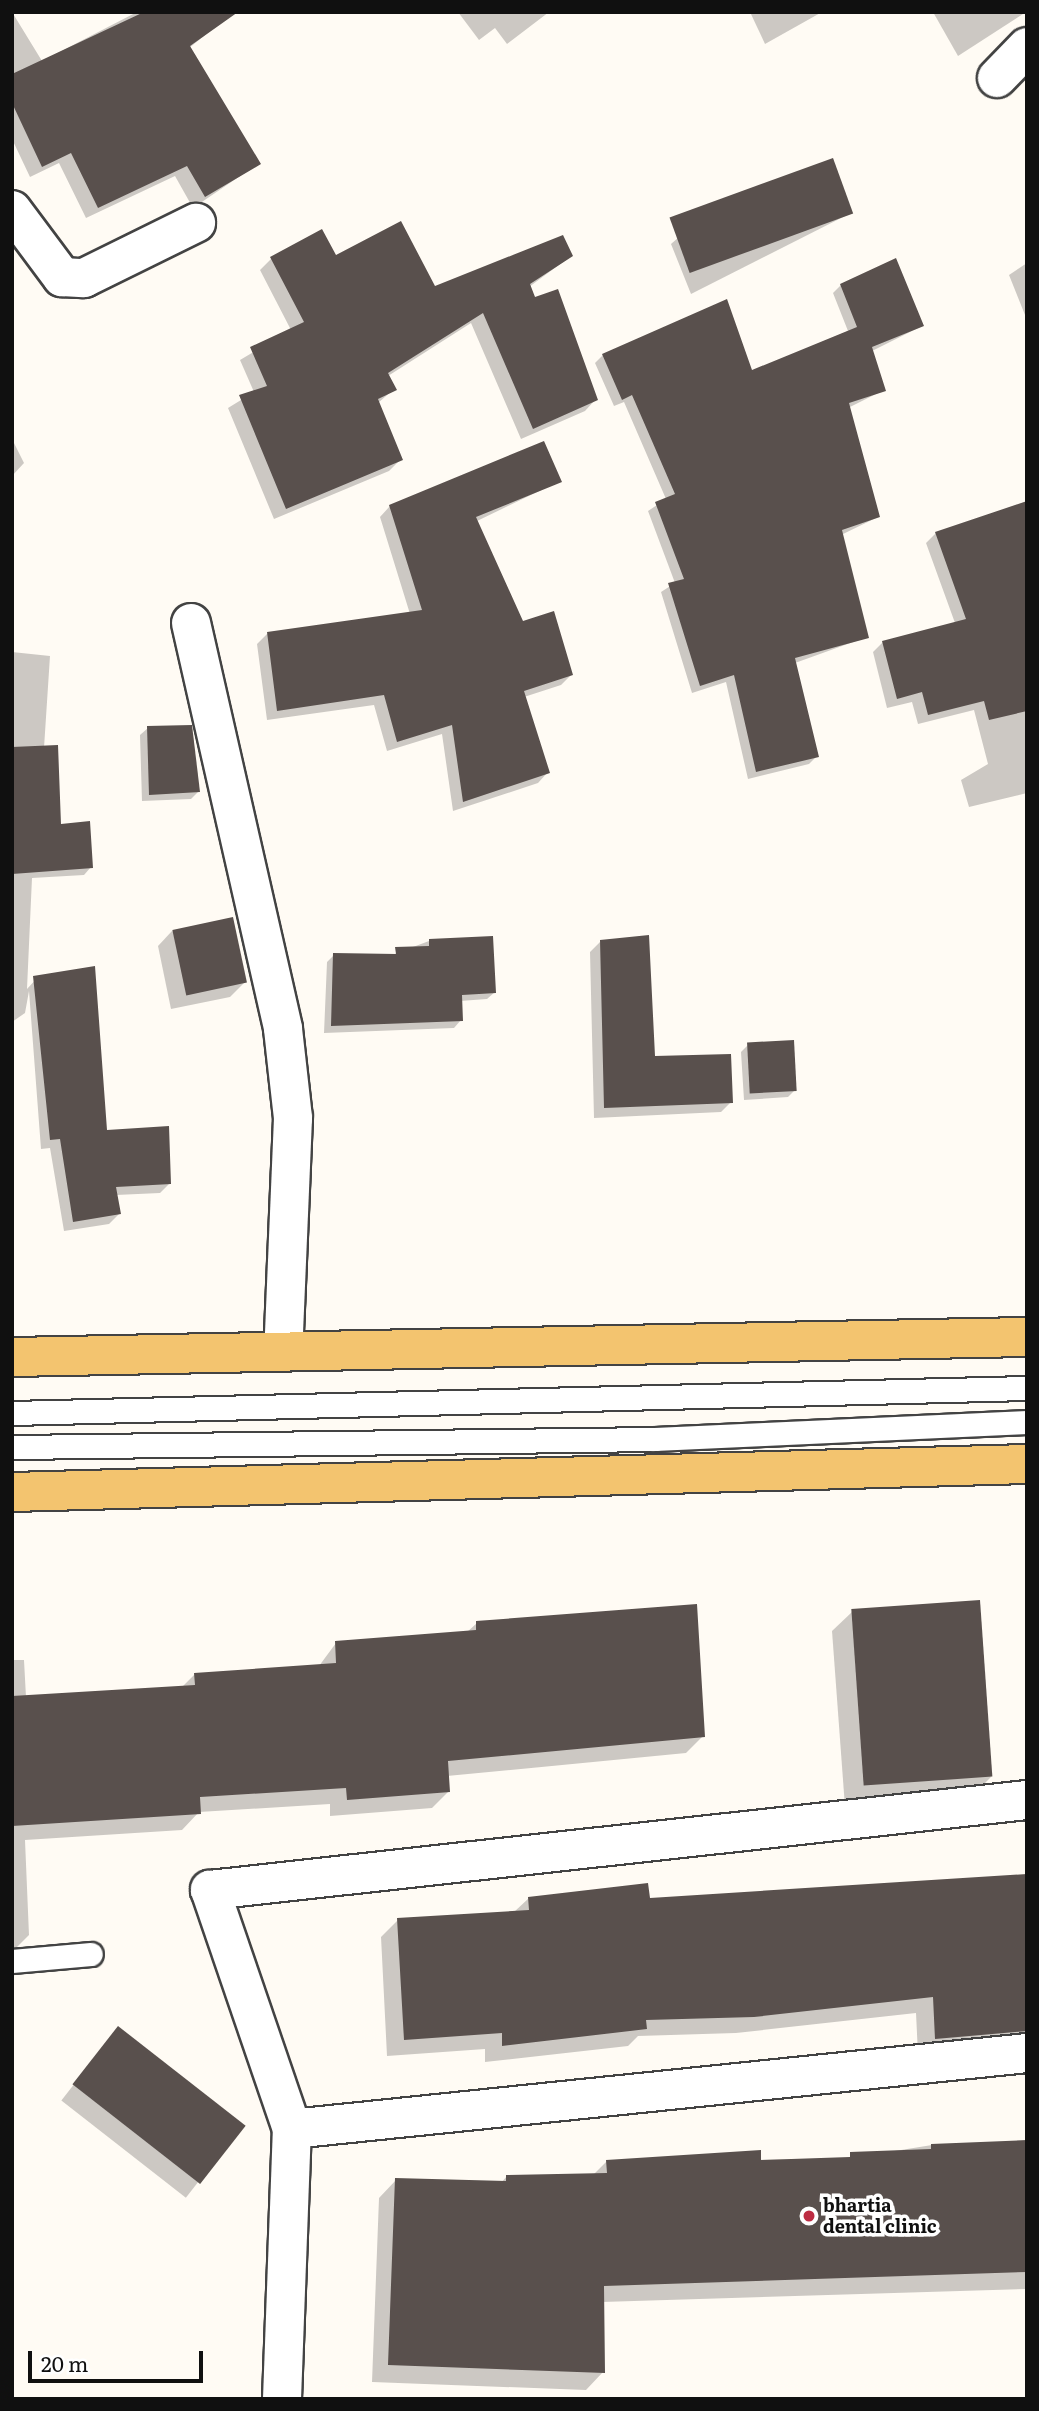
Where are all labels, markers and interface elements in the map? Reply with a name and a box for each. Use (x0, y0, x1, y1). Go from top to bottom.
place label: bhartia dental clinic (823, 2195, 937, 2238)
marker: bhartia dental clinic (801, 2208, 817, 2224)
scale bar (32, 2338, 206, 2382)
text: 20 m (41, 2347, 88, 2378)

